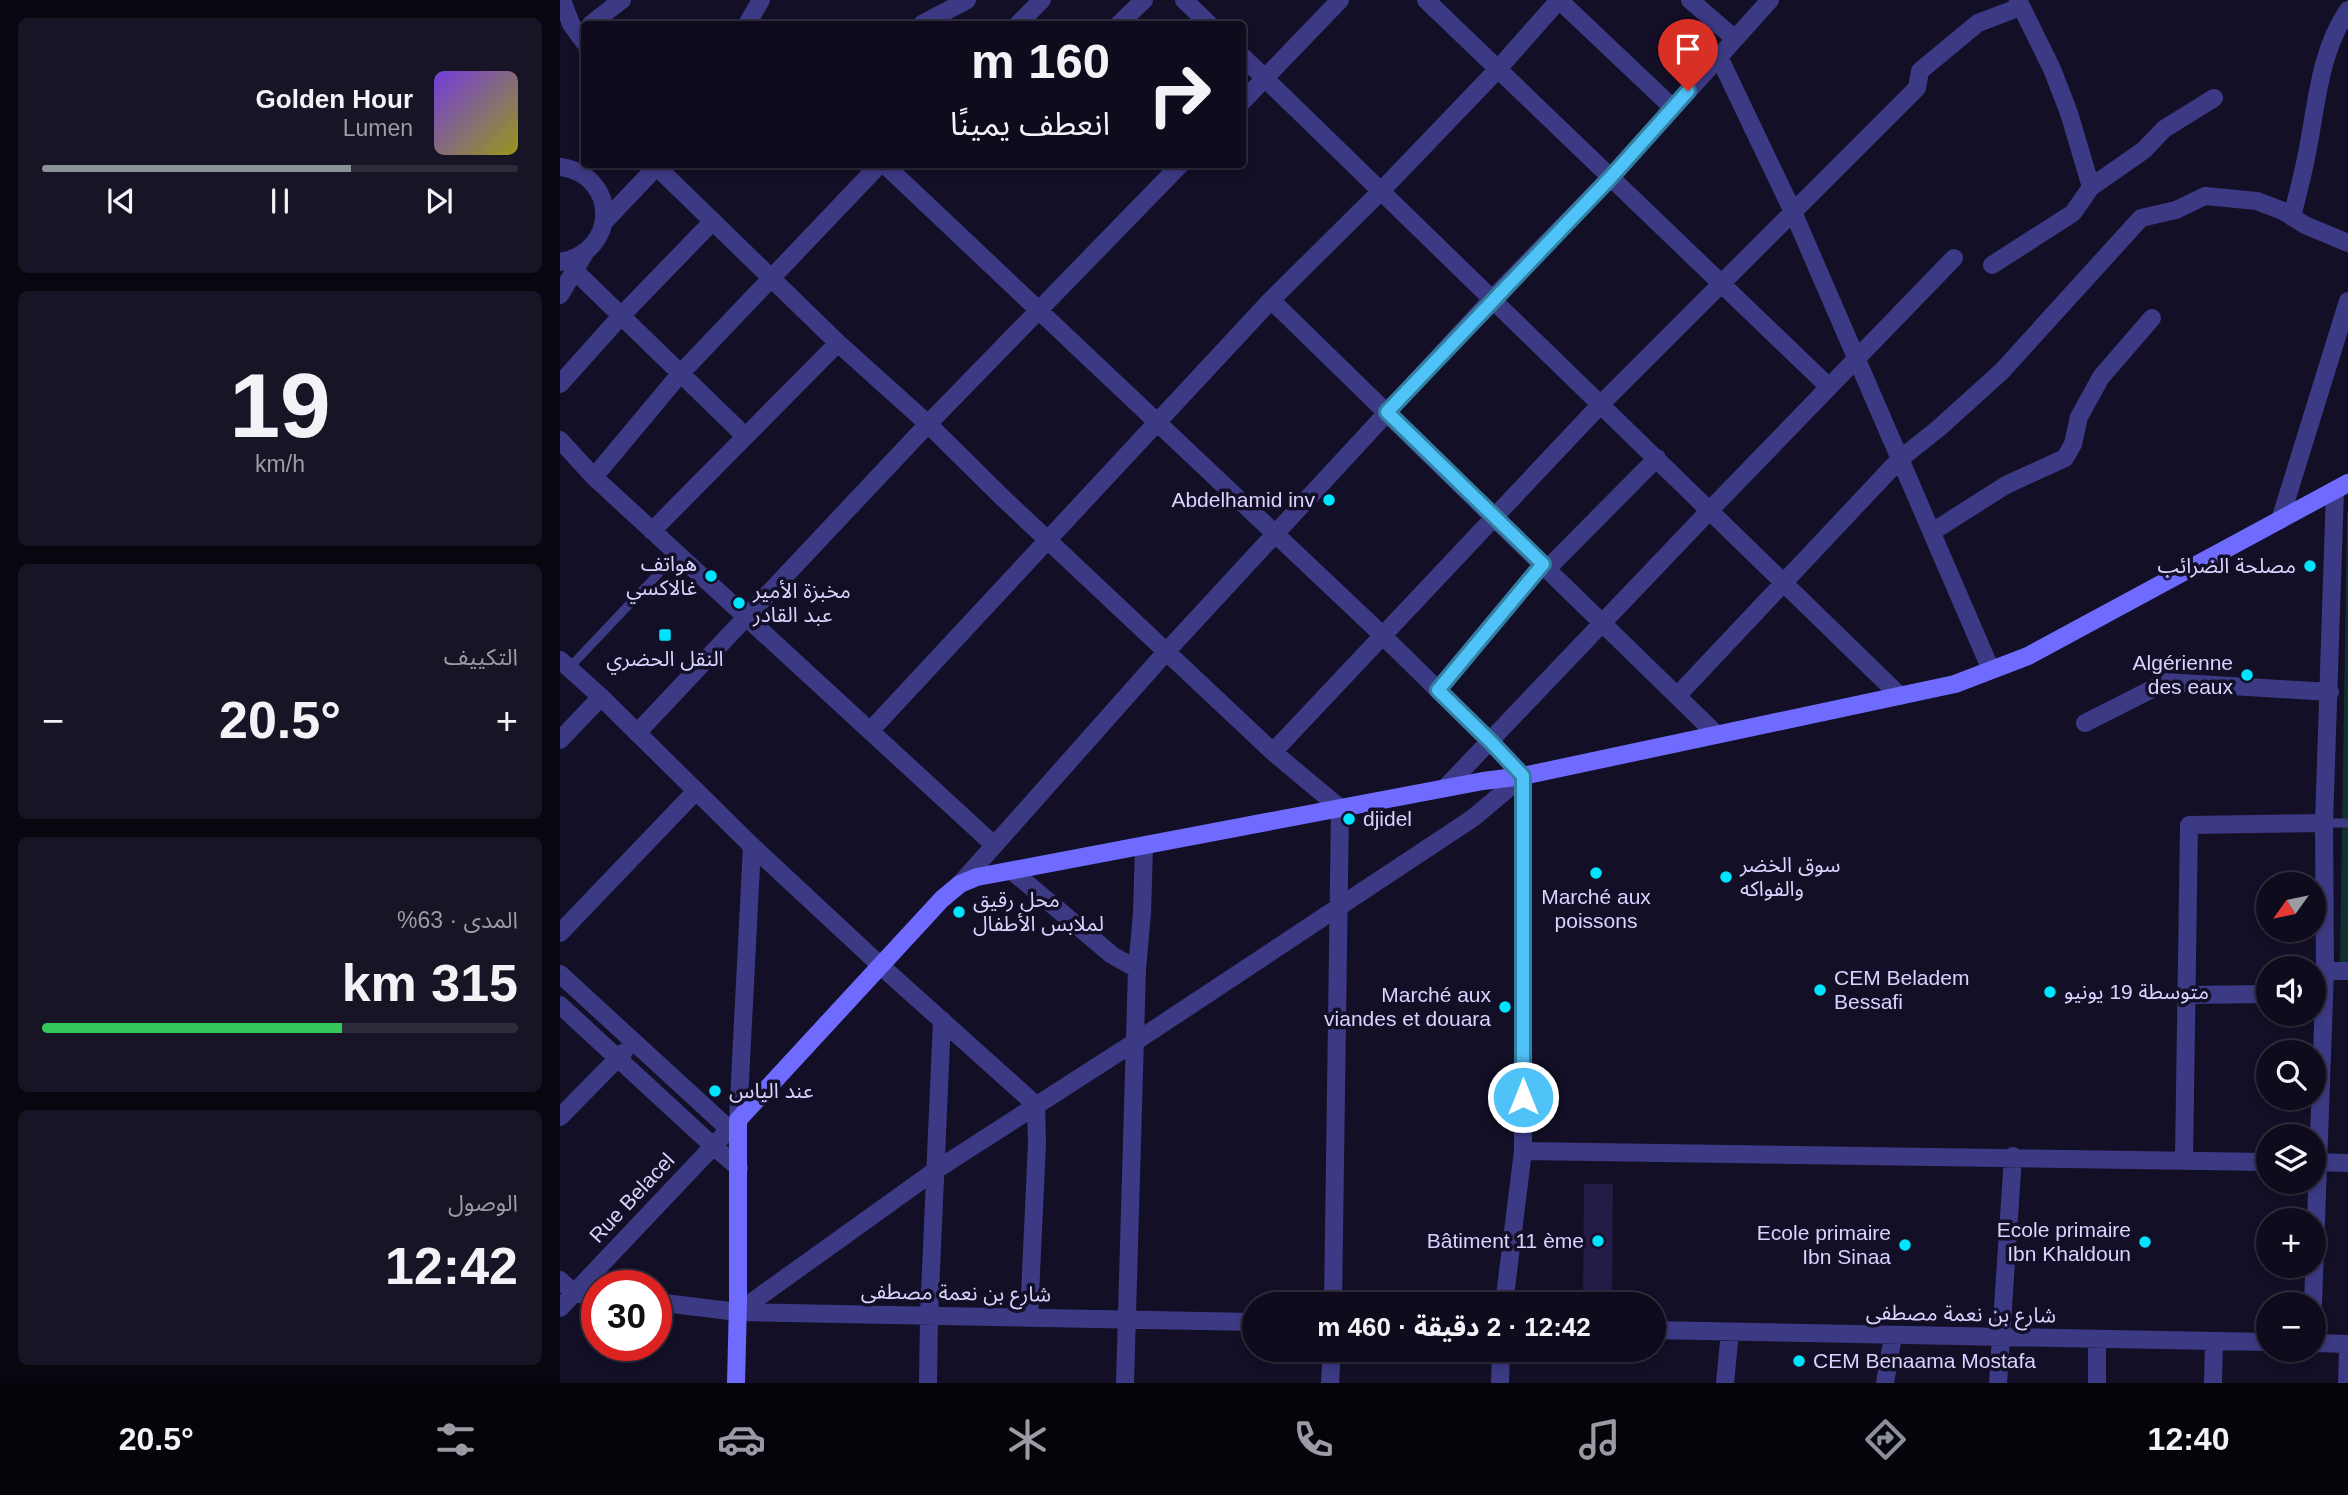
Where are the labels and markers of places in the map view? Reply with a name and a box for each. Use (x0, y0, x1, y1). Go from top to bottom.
pin (1658, 19, 1718, 91)
place label: Abdelhamid inv (1171, 488, 1315, 511)
marker: Abdelhamid inv (1321, 492, 1337, 508)
place label: هواتف غالاكسي (626, 552, 697, 604)
place label: مصلحة الضرائب (2158, 554, 2296, 578)
marker: مصلحة الضرائب (2302, 558, 2318, 574)
marker: هواتف غالاكسي (703, 568, 719, 584)
place label: مخبزة الأمير عبد القادر (752, 579, 851, 627)
marker: مخبزة الأمير عبد القادر (731, 595, 747, 611)
marker: النقل الحضري (657, 627, 673, 643)
place label: النقل الحضري (606, 647, 724, 675)
place label: Algérienne des eaux (2133, 651, 2233, 698)
marker: Algérienne des eaux (2239, 667, 2255, 683)
place label: djidel (1363, 807, 1412, 830)
marker: djidel (1341, 811, 1357, 827)
place label: سوق الخضر والفواكه (1739, 853, 1841, 901)
marker: Marché aux poissons (1588, 865, 1604, 881)
marker: سوق الخضر والفواكه (1718, 869, 1734, 885)
place label: Marché aux poissons (1541, 885, 1651, 932)
place label: محل رقيق لملابس الأطفال (973, 888, 1104, 936)
marker: محل رقيق لملابس الأطفال (951, 904, 967, 920)
place label: CEM Beladem Bessafi (1834, 966, 1969, 1013)
place label: متوسطة 19 يونيو (2064, 980, 2209, 1004)
marker: CEM Beladem Bessafi (1812, 982, 1828, 998)
place label: Marché aux viandes et douara (1324, 983, 1491, 1030)
marker: متوسطة 19 يونيو (2042, 984, 2058, 1000)
marker: Marché aux viandes et douara (1497, 999, 1513, 1015)
place label: عند الياس (729, 1079, 814, 1103)
marker: عند الياس (707, 1083, 723, 1099)
place label: Ecole primaire Ibn Khaldoun (1997, 1218, 2131, 1265)
place label: Ecole primaire Ibn Sinaa (1757, 1221, 1891, 1268)
place label: Bâtiment 11 ème (1427, 1229, 1584, 1252)
marker: Bâtiment 11 ème (1590, 1233, 1606, 1249)
marker: Ecole primaire Ibn Khaldoun (2137, 1234, 2153, 1250)
marker: Ecole primaire Ibn Sinaa (1897, 1237, 1913, 1253)
place label: CEM Benaama Mostafa (1813, 1349, 2036, 1372)
marker: CEM Benaama Mostafa (1791, 1353, 1807, 1369)

